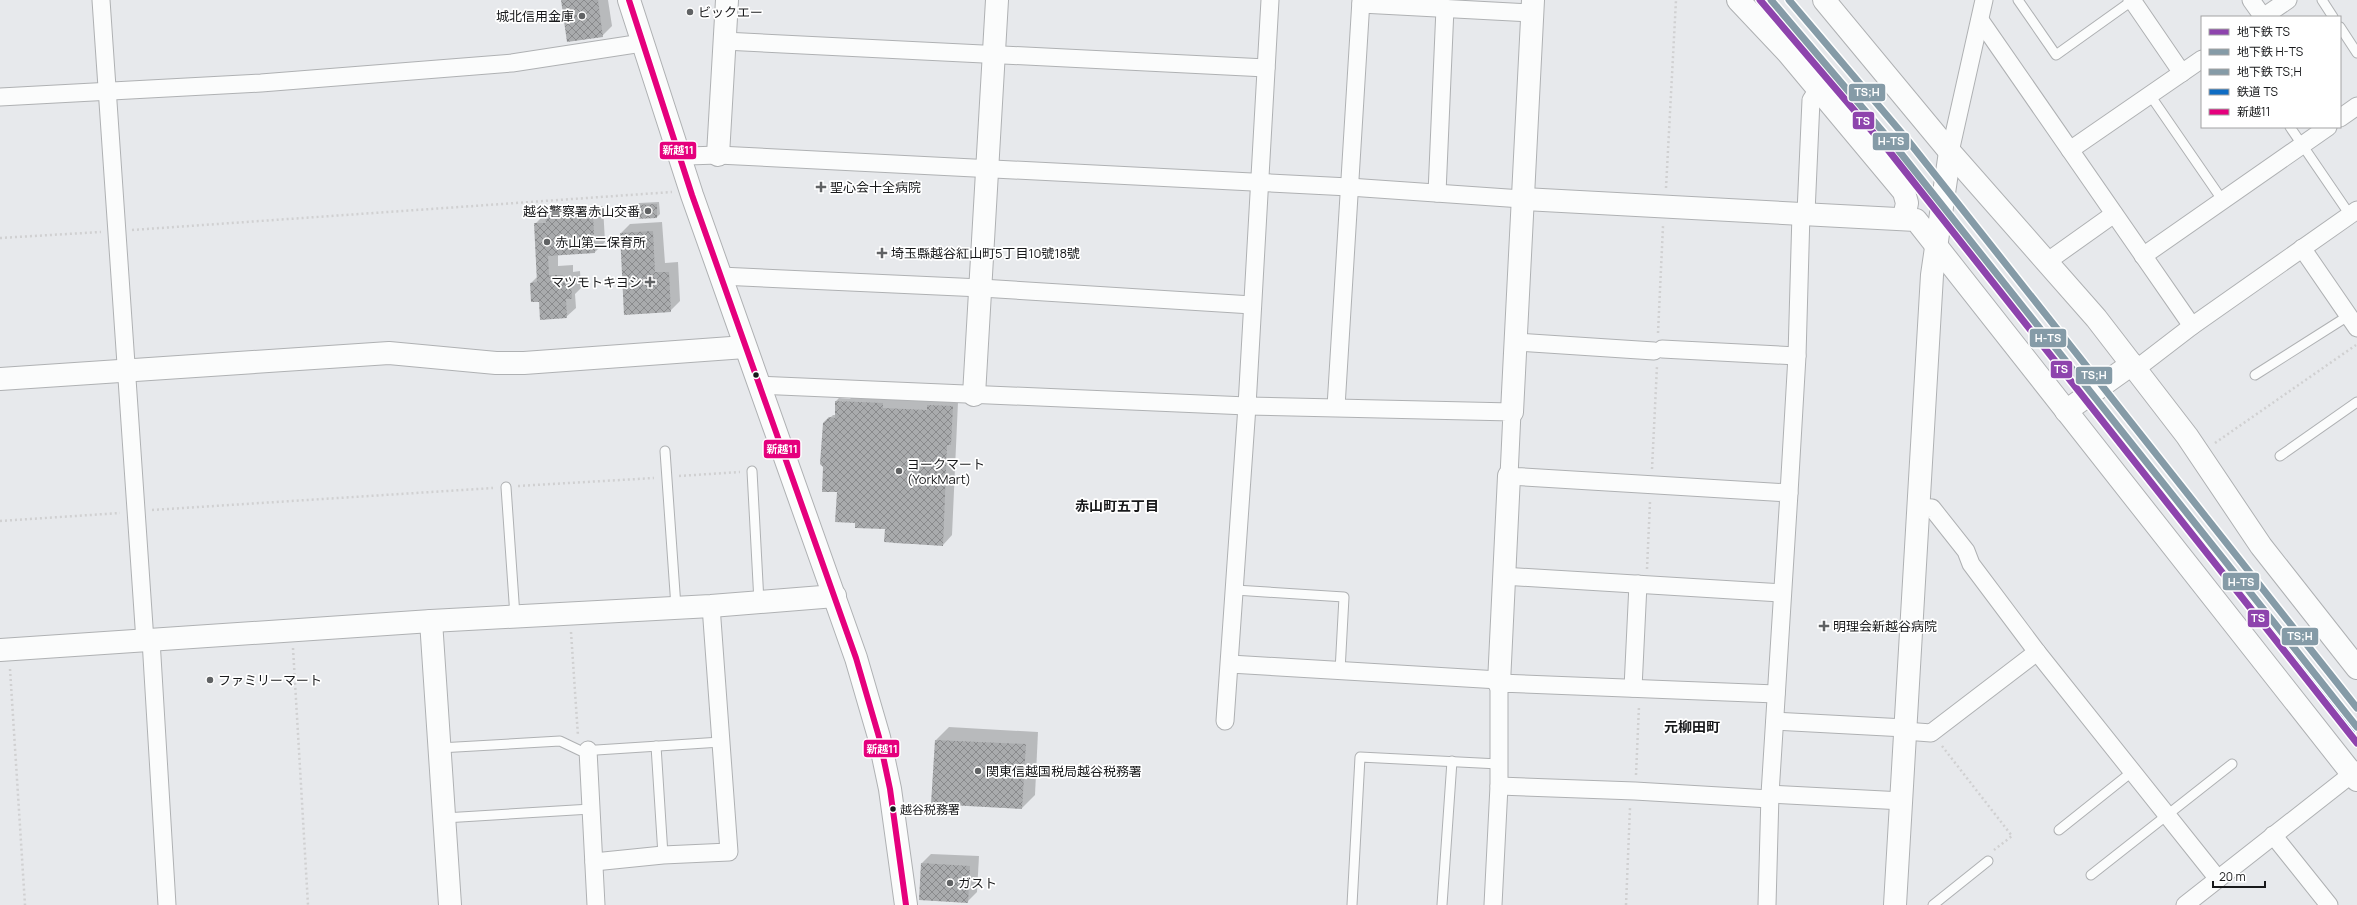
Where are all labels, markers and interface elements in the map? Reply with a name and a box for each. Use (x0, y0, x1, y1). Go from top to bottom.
place label: ビックエー (698, 3, 763, 21)
place label: 城北信用金庫 (496, 7, 574, 25)
marker: ビックエー (685, 7, 695, 17)
marker: 城北信用金庫 (577, 11, 587, 21)
legend (2201, 16, 2341, 128)
text: 地下鉄 TS (2237, 23, 2290, 40)
text: 地下鉄 H-TS (2237, 43, 2303, 60)
text: 地下鉄 TS;H (2237, 63, 2302, 80)
line badge: TS;H (1848, 83, 1886, 102)
text: 鉄道 TS (2237, 83, 2278, 100)
text: TS;H (1854, 84, 1880, 99)
text: 新越11 (2237, 103, 2270, 120)
line badge: TS (1852, 111, 1875, 130)
text: TS (1856, 113, 1870, 128)
line badge: H-TS (1872, 132, 1910, 151)
text: H-TS (1878, 133, 1904, 148)
line badge: 新越11 (659, 141, 697, 160)
text: 新越11 (662, 142, 694, 157)
place label: 聖心会十全病院 (830, 178, 921, 196)
marker: 聖心会十全病院 (815, 181, 827, 193)
place label: 越谷警察署赤山交番 (523, 202, 640, 220)
marker: 越谷警察署赤山交番 (643, 206, 653, 216)
place label: 赤山第二保育所 (555, 233, 646, 251)
marker: 赤山第二保育所 (542, 237, 552, 247)
place label: 埼玉縣越谷紅山町5丁目10號18號 (891, 244, 1080, 262)
marker: 埼玉縣越谷紅山町5丁目10號18號 (876, 247, 888, 259)
place label: マツモトキヨシ (551, 273, 642, 291)
marker: マツモトキヨシ (645, 277, 655, 287)
line badge: H-TS (2029, 328, 2067, 348)
text: H-TS (2035, 330, 2061, 345)
line badge: TS (2050, 360, 2073, 379)
text: TS (2054, 361, 2068, 376)
line badge: TS;H (2075, 366, 2113, 385)
text: TS;H (2081, 367, 2107, 382)
unlabelled marker (751, 370, 761, 380)
line badge: 新越11 (763, 439, 801, 459)
text: 新越11 (766, 441, 798, 456)
place label: ヨークマート (YorkMart) (907, 455, 985, 488)
marker: ヨークマート (YorkMart) (894, 466, 904, 476)
district label: 赤山町五丁目 (1075, 496, 1159, 515)
line badge: H-TS (2222, 572, 2260, 591)
text: H-TS (2228, 574, 2254, 589)
line badge: TS (2247, 609, 2270, 628)
text: TS (2251, 610, 2265, 625)
place label: 明理会新越谷病院 (1833, 617, 1937, 635)
marker: 明理会新越谷病院 (1818, 620, 1830, 632)
line badge: TS;H (2281, 627, 2319, 646)
text: TS;H (2287, 628, 2313, 643)
place label: ファミリーマート (218, 671, 322, 689)
marker: ファミリーマート (205, 675, 215, 685)
district label: 元柳田町 (1664, 717, 1720, 736)
line badge: 新越11 (863, 739, 900, 758)
text: 新越11 (866, 741, 898, 756)
place label: 関東信越国税局越谷税務署 (986, 762, 1142, 780)
marker: 関東信越国税局越谷税務署 (973, 766, 983, 776)
place label: 越谷税務署 (900, 801, 960, 818)
marker: 越谷税務署 (888, 804, 898, 814)
scale bar (2213, 863, 2265, 889)
text: 20 m (2219, 868, 2246, 885)
place label: ガスト (958, 874, 997, 892)
marker: ガスト (945, 878, 955, 888)

